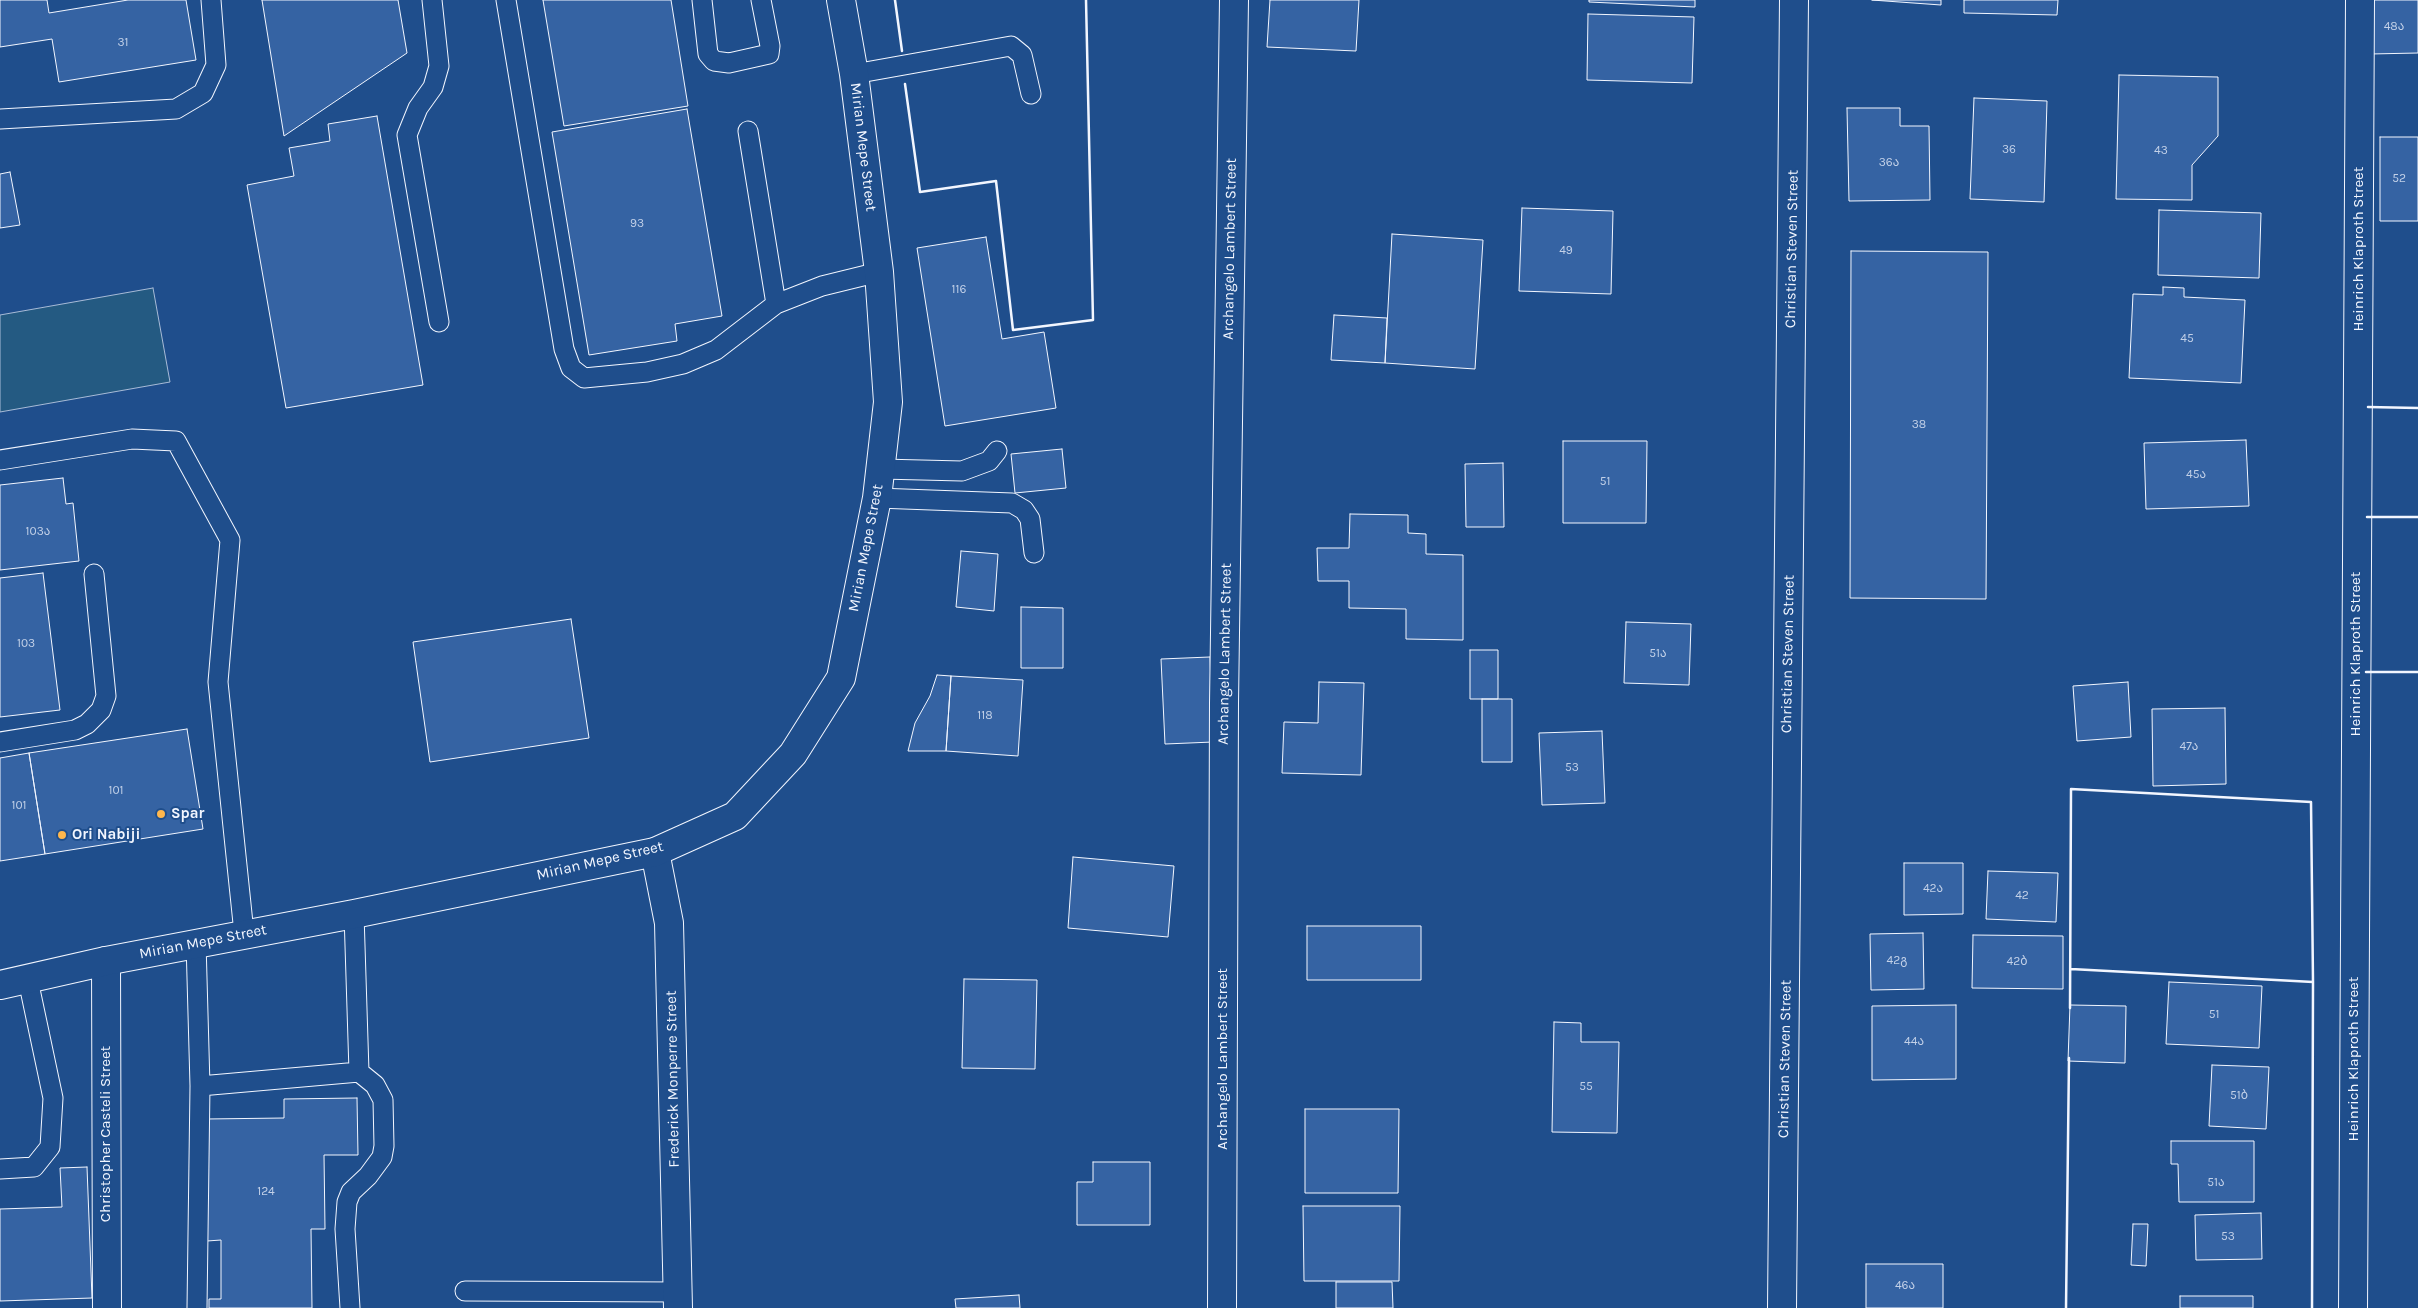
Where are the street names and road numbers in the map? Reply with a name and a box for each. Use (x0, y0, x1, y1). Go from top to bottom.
street label: Mirian Mepe Street (846, 82, 880, 212)
street label: Archangelo Lambert Street (1219, 158, 1241, 340)
street label: Heinrich Klaproth Street (2350, 167, 2368, 331)
street label: Christian Steven Street (1782, 170, 1802, 328)
street label: Mirian Mepe Street (845, 483, 887, 613)
street label: Archangelo Lambert Street (1214, 563, 1236, 745)
street label: Heinrich Klaproth Street (2347, 572, 2365, 736)
street label: Christian Steven Street (1778, 575, 1798, 733)
street label: Mirian Mepe Street (535, 838, 665, 884)
street label: Mirian Mepe Street (138, 921, 268, 963)
street label: Archangelo Lambert Street (1214, 968, 1232, 1150)
street label: Heinrich Klaproth Street (2345, 977, 2363, 1141)
street label: Christian Steven Street (1775, 980, 1795, 1138)
street label: Frederick Monperre Street (662, 990, 684, 1168)
street label: Christopher Casteli Street (97, 1046, 115, 1222)

